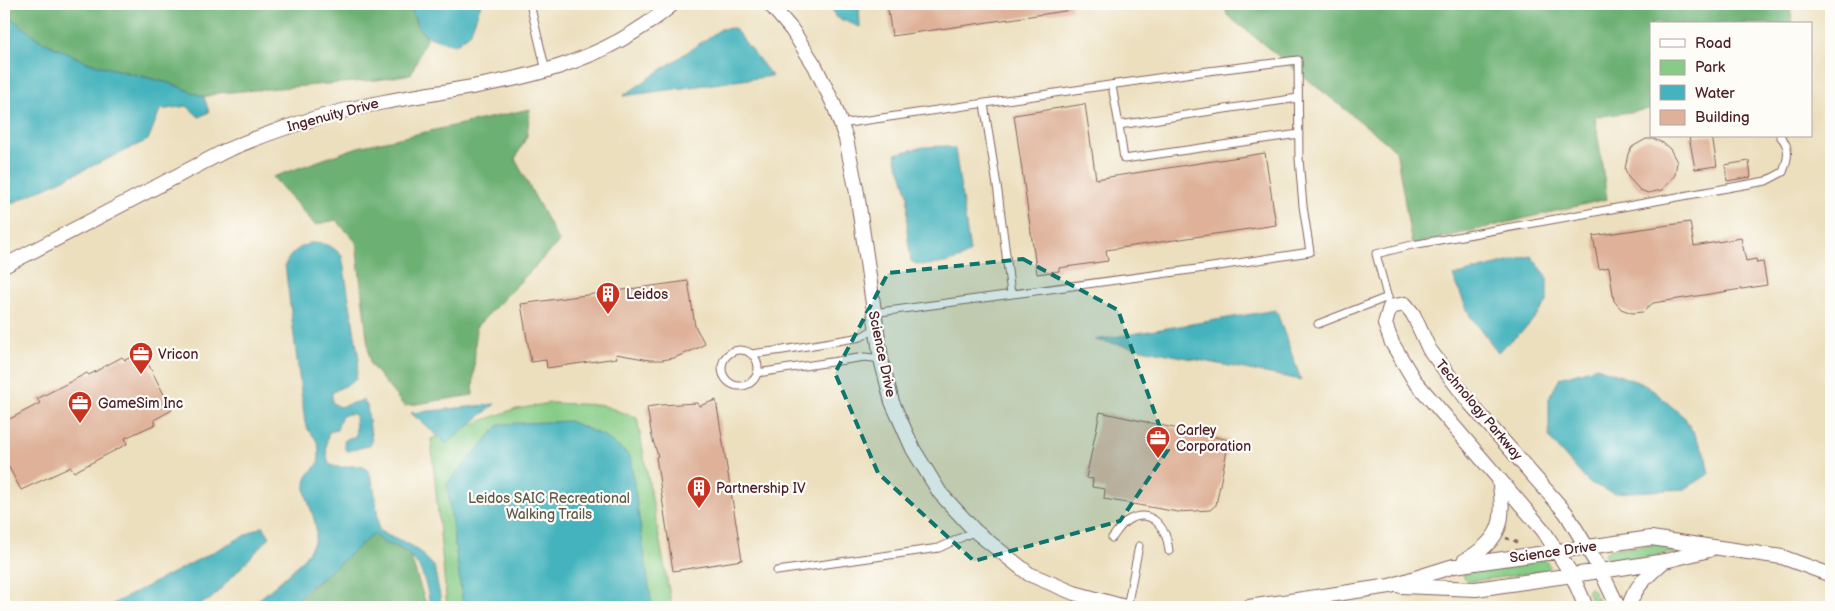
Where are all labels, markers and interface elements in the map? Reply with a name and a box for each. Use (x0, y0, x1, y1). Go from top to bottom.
legend (1650, 22, 1812, 138)
text: Road (1695, 34, 1731, 53)
text: Park (1695, 58, 1726, 77)
text: Water (1695, 84, 1735, 103)
street label: Ingenuity Drive (285, 95, 381, 135)
text: Building (1695, 108, 1750, 127)
building icon: Leidos (595, 281, 621, 315)
place label: Leidos (626, 286, 668, 303)
street label: Science Drive (865, 309, 899, 399)
office icon: Vricon (128, 341, 154, 375)
place label: Vricon (158, 346, 198, 363)
street label: Technology Parkway (1432, 356, 1526, 464)
office icon: GameSim Inc (67, 390, 93, 424)
place label: GameSim Inc (98, 395, 183, 412)
place label: Carley Corporation (1176, 422, 1251, 455)
office icon: Carley Corporation (1145, 425, 1171, 459)
building icon: Partnership IV (686, 475, 712, 509)
place label: Partnership IV (716, 480, 806, 497)
park label: Leidos SAIC Recreational Walking Trails (468, 490, 630, 523)
street label: Science Drive (1508, 537, 1598, 567)

